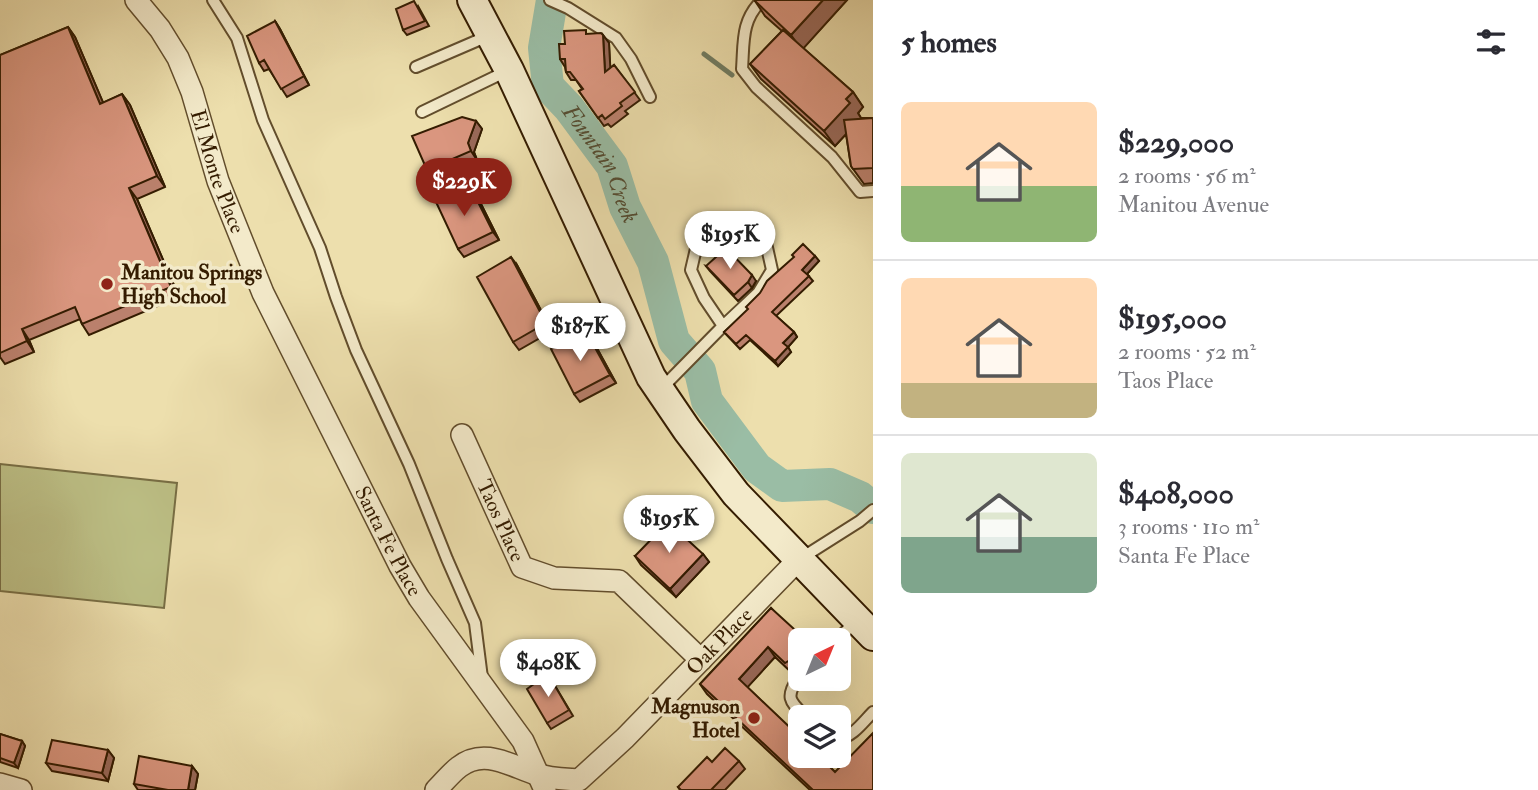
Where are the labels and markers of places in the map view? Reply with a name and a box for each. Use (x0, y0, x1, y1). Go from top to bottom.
pin: $229K (415, 158, 513, 218)
pin: $195K (681, 212, 779, 271)
place label: Manitou Springs High School (120, 259, 262, 310)
marker: Manitou Springs High School (99, 276, 115, 292)
pin: $187K (531, 304, 629, 363)
pin: $195K (620, 496, 718, 555)
pin: $408K (499, 640, 597, 699)
place label: Magnuson Hotel (650, 693, 741, 744)
marker: Magnuson Hotel (746, 710, 762, 726)

